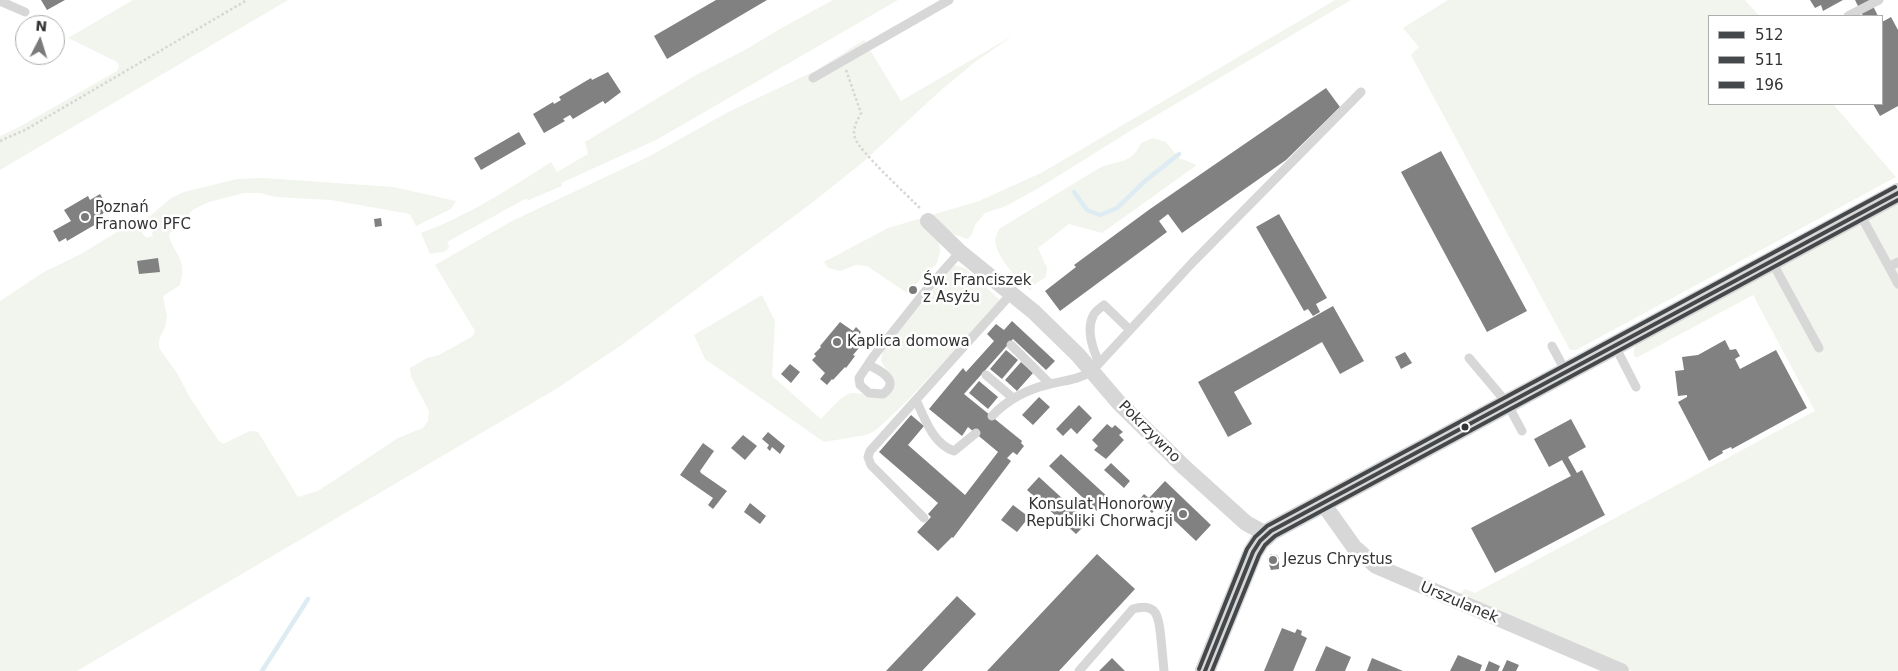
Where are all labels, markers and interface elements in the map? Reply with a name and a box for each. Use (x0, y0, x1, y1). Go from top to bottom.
north arrow (15, 15, 65, 65)
legend (1708, 15, 1883, 105)
text: N (35, 18, 48, 35)
text: 512 (1755, 26, 1784, 44)
text: 511 (1755, 51, 1784, 69)
text: 196 (1755, 76, 1784, 94)
place label: Poznań Franowo PFC (95, 199, 191, 234)
marker: Poznań Franowo PFC (79, 211, 91, 223)
place label: Św. Franciszek z Asyżu (923, 272, 1031, 307)
marker: Św. Franciszek z Asyżu (907, 284, 919, 296)
place label: Kaplica domowa (847, 333, 970, 351)
marker: Kaplica domowa (831, 336, 843, 348)
street label: Pokrzywno (1114, 397, 1184, 467)
unlabelled marker (1460, 422, 1470, 432)
place label: Konsulat Honorowy Republiki Chorwacji (1026, 496, 1173, 531)
marker: Konsulat Honorowy Republiki Chorwacji (1177, 508, 1189, 520)
place label: Jezus Chrystus (1283, 551, 1393, 569)
marker: Jezus Chrystus (1267, 554, 1279, 566)
street label: Urszulanek (1417, 578, 1501, 628)

